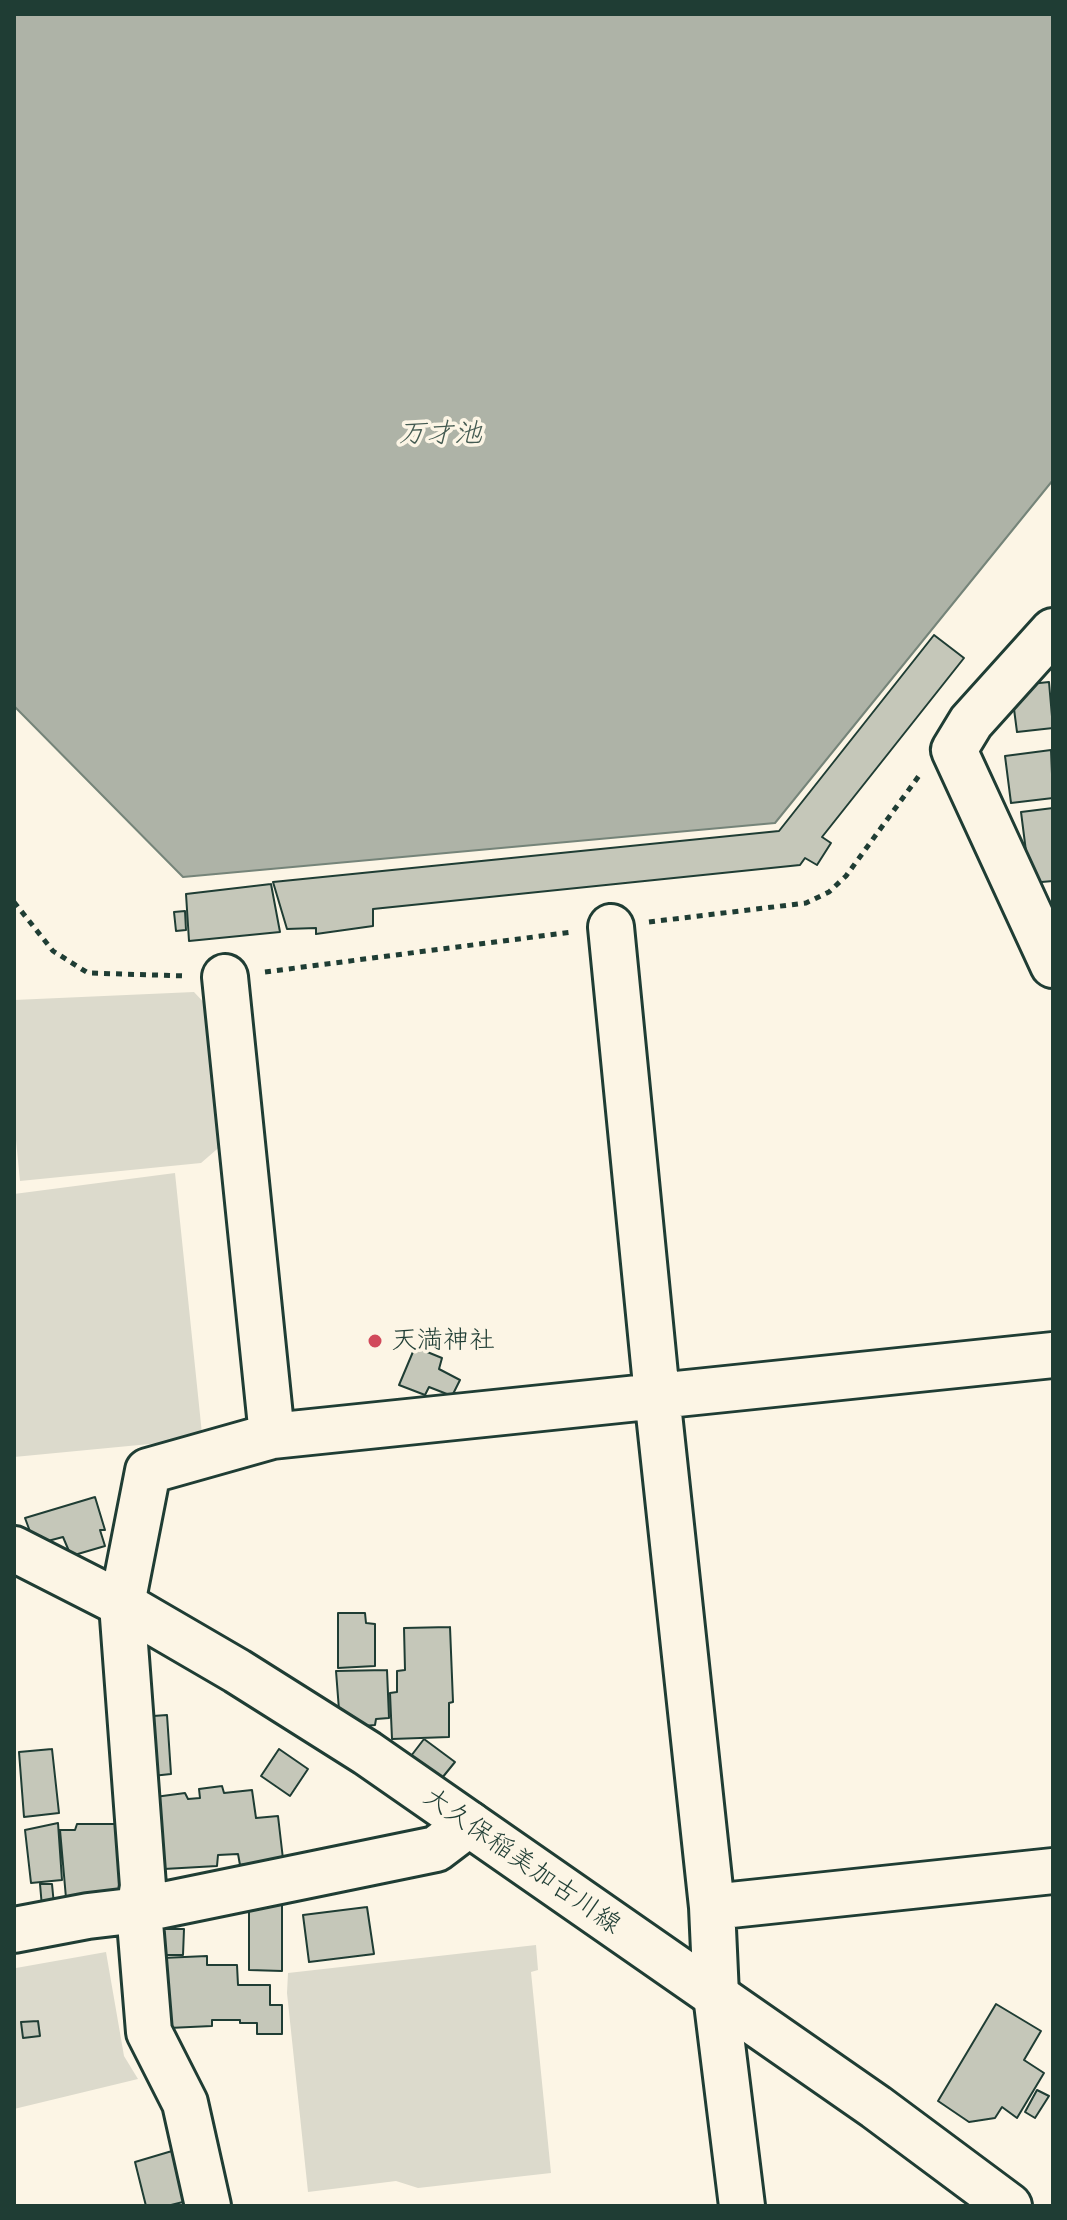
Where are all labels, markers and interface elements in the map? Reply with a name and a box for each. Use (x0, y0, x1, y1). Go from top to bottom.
water label: 万才池 (398, 417, 482, 451)
place label: 天満神社 (391, 1325, 495, 1357)
marker: 天満神社 (366, 1332, 384, 1350)
street label: 大久保稲美加古川線 (417, 1781, 627, 1941)

